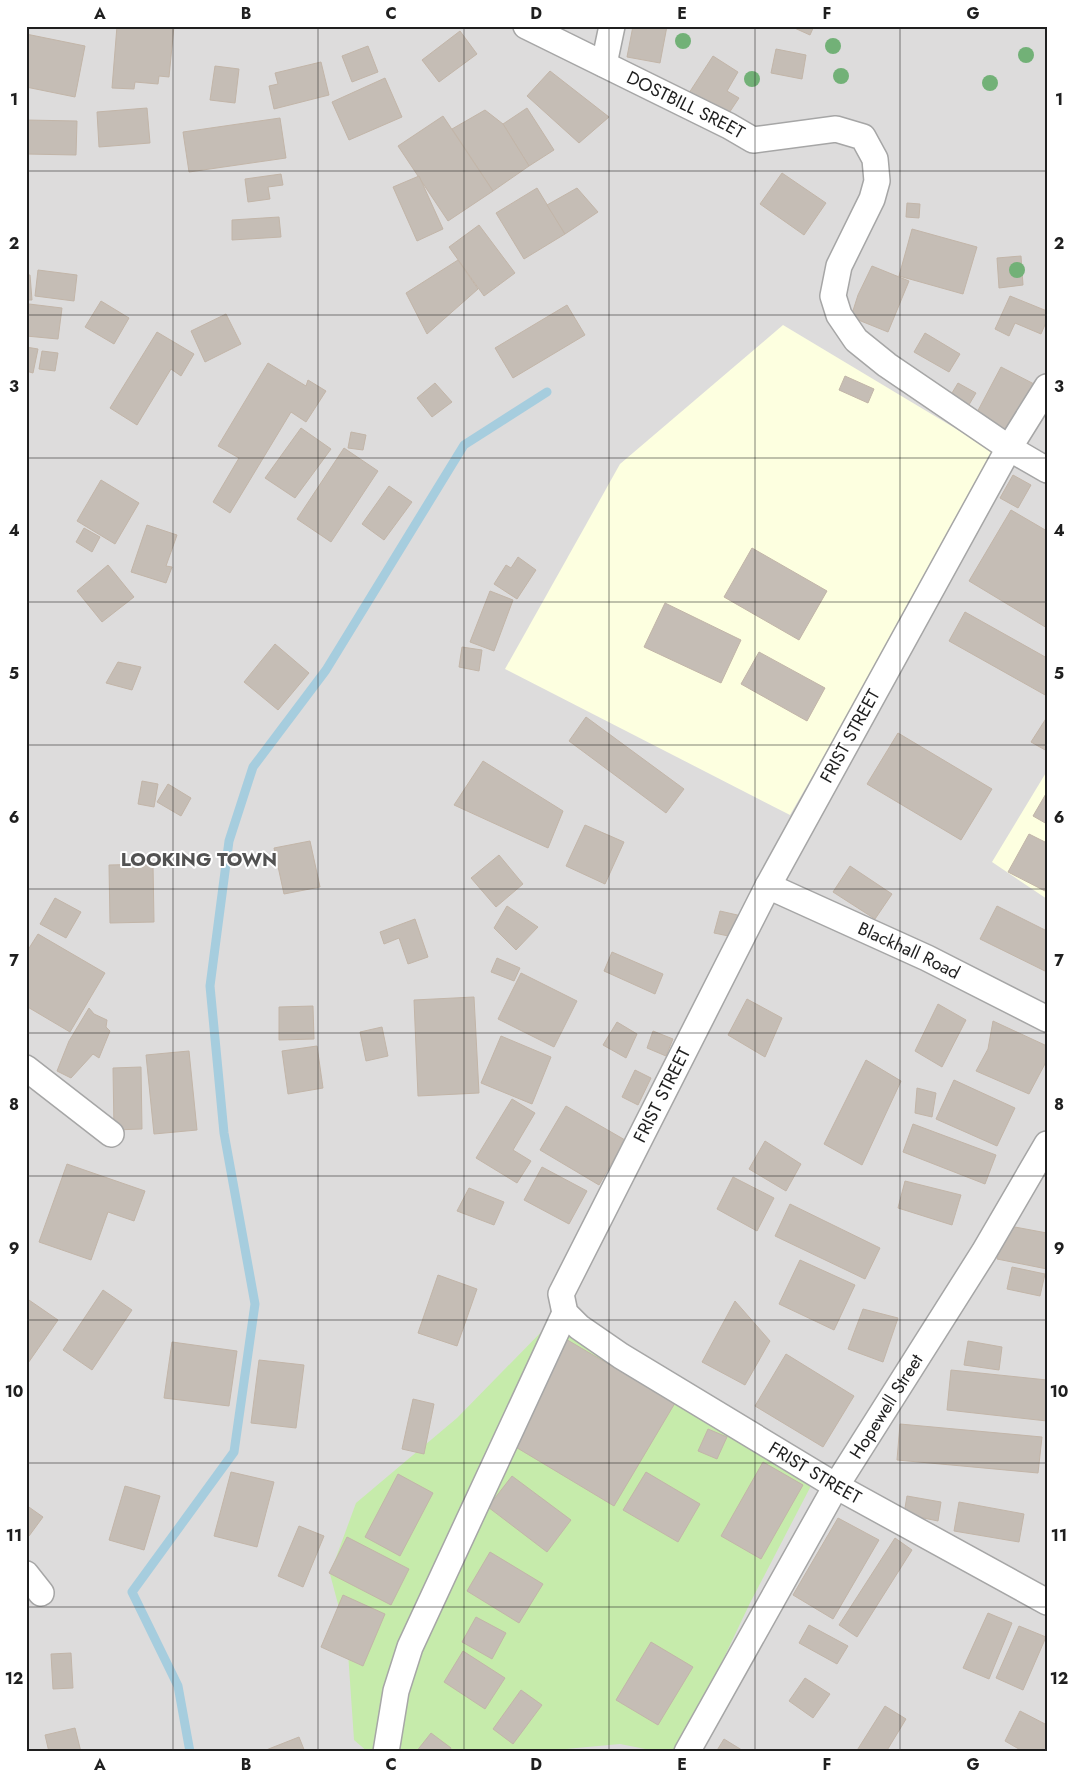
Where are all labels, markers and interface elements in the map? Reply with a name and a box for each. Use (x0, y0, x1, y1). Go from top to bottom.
text: A (93, 2, 106, 25)
text: B (241, 2, 251, 25)
text: C (385, 2, 397, 25)
text: D (530, 2, 542, 25)
text: E (677, 2, 687, 25)
text: F (823, 2, 831, 25)
text: G (966, 2, 980, 25)
street label: DOSTBILL SREET (622, 64, 750, 146)
text: 1 (10, 88, 18, 111)
text: 1 (1055, 88, 1063, 111)
text: 2 (9, 232, 19, 255)
text: 2 (1054, 232, 1064, 255)
text: 3 (9, 375, 19, 398)
text: 3 (1054, 375, 1064, 398)
text: 4 (8, 519, 20, 542)
text: 4 (1053, 519, 1065, 542)
text: 5 (9, 662, 19, 685)
text: 5 (1054, 662, 1064, 685)
street label: FRIST STREET (814, 684, 887, 788)
text: 6 (9, 806, 19, 829)
text: 6 (1054, 806, 1064, 829)
district label: LOOKING TOWN (121, 846, 277, 873)
street label: Blackhall Road (854, 915, 965, 986)
text: 7 (9, 949, 19, 972)
text: 7 (1054, 949, 1064, 972)
street label: FRIST STREET (627, 1042, 697, 1147)
text: 8 (9, 1093, 19, 1116)
text: 8 (1054, 1093, 1064, 1116)
text: 9 (9, 1237, 19, 1260)
text: 9 (1054, 1237, 1064, 1260)
street label: Hopewell Street (843, 1348, 930, 1464)
text: 10 (5, 1380, 23, 1403)
text: 10 (1050, 1380, 1068, 1403)
street label: FRIST STREET (764, 1435, 867, 1511)
text: 11 (6, 1524, 22, 1547)
text: 11 (1051, 1524, 1067, 1547)
text: 12 (5, 1667, 23, 1690)
text: 12 (1050, 1667, 1068, 1690)
text: A (93, 1753, 106, 1776)
text: B (241, 1753, 251, 1776)
text: C (385, 1753, 397, 1776)
text: D (530, 1753, 542, 1776)
text: E (677, 1753, 687, 1776)
text: F (823, 1753, 831, 1776)
text: G (966, 1753, 980, 1776)

